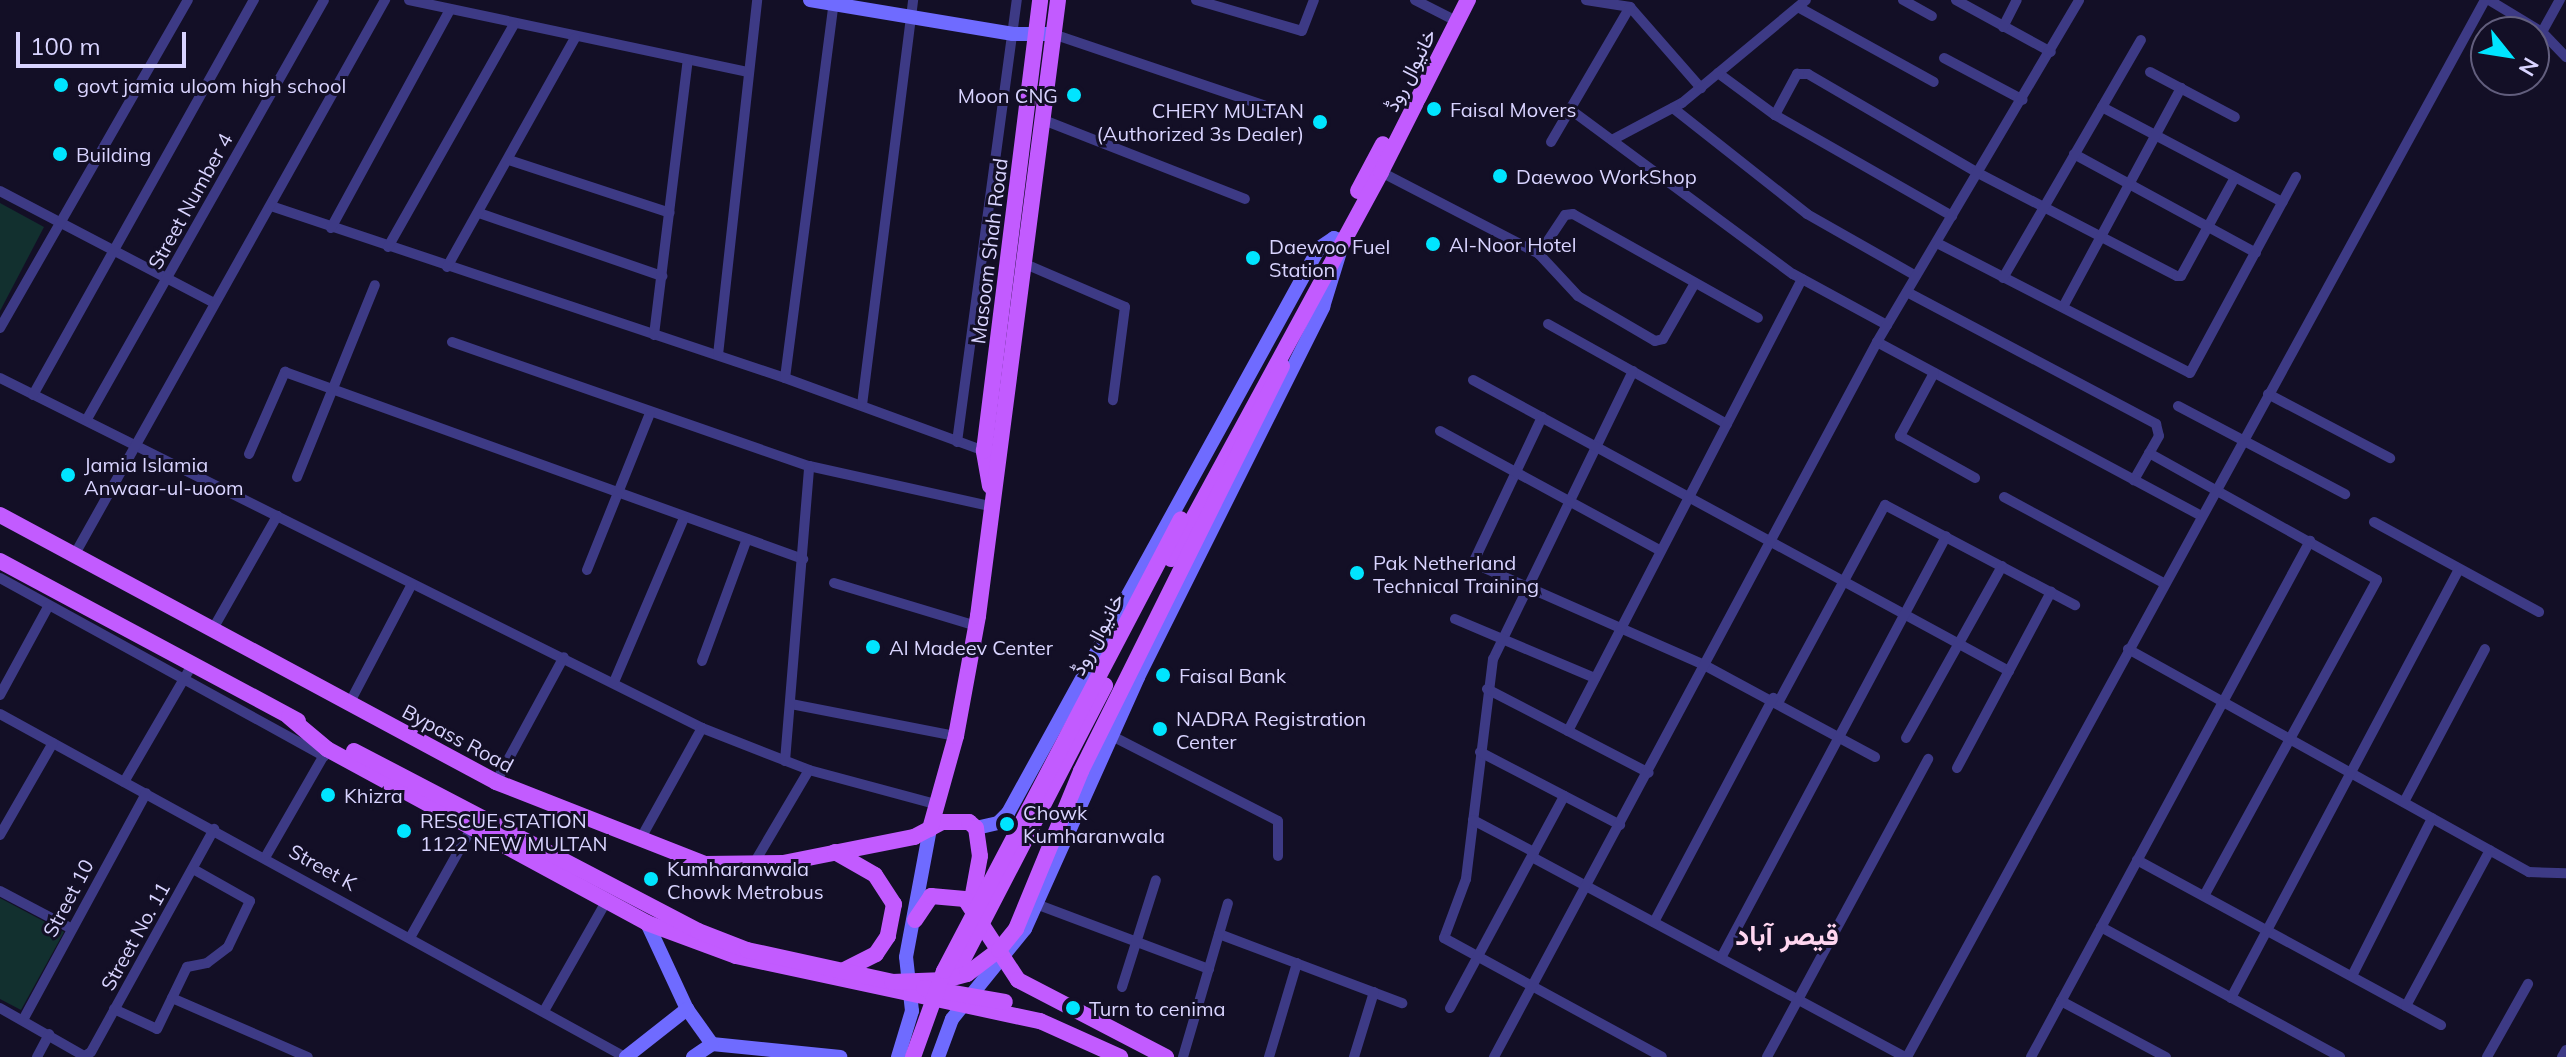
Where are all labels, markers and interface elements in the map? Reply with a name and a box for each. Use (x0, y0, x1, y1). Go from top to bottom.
scale bar (20, 16, 190, 66)
north arrow (2470, 16, 2550, 96)
street label: خانیوال روڈ (1379, 25, 1441, 115)
text: 100 m (30, 31, 101, 61)
text: N (2513, 53, 2545, 81)
place label: govt jamia uloom high school (77, 73, 346, 97)
marker: govt jamia uloom high school (52, 76, 70, 94)
place label: Moon CNG (958, 83, 1058, 107)
marker: Moon CNG (1065, 86, 1083, 104)
place label: Faisal Movers (1450, 97, 1576, 121)
place label: CHERY MULTAN (Authorized 3s Dealer) (1096, 98, 1304, 145)
marker: Faisal Movers (1425, 100, 1443, 118)
marker: CHERY MULTAN (Authorized 3s Dealer) (1311, 113, 1329, 131)
street label: Street Number 4 (143, 129, 237, 273)
place label: Building (76, 142, 151, 166)
marker: Building (51, 145, 69, 163)
street label: Masoom Shah Road (966, 157, 1012, 345)
place label: Daewoo WorkShop (1516, 164, 1697, 188)
marker: Daewoo WorkShop (1491, 167, 1509, 185)
place label: Al-Noor Hotel (1449, 232, 1576, 256)
place label: Daewoo Fuel Station (1269, 234, 1390, 281)
marker: Al-Noor Hotel (1424, 235, 1442, 253)
marker: Daewoo Fuel Station (1244, 249, 1262, 267)
place label: Jamia Islamia Anwaar-ul-uoom (84, 452, 244, 499)
marker: Jamia Islamia Anwaar-ul-uoom (59, 466, 77, 484)
place label: Pak Netherland Technical Training (1373, 550, 1539, 597)
marker: Pak Netherland Technical Training (1348, 564, 1366, 582)
street label: خانیوال روڈ (1065, 589, 1129, 679)
place label: Al Madeev Center (889, 635, 1053, 659)
marker: Al Madeev Center (864, 638, 882, 656)
place label: Faisal Bank (1179, 663, 1286, 687)
marker: Faisal Bank (1154, 666, 1172, 684)
street label: Bypass Road (398, 699, 518, 777)
place label: NADRA Registration Center (1176, 706, 1366, 753)
marker: NADRA Registration Center (1151, 720, 1169, 738)
place label: Khizra (344, 783, 403, 807)
marker: Khizra (319, 786, 337, 804)
place label: Chowk Kumharanwala (1023, 800, 1165, 847)
place label: RESCUE STATION 1122 NEW MULTAN (420, 808, 608, 855)
marker: Chowk Kumharanwala (998, 815, 1016, 833)
marker: RESCUE STATION 1122 NEW MULTAN (395, 822, 413, 840)
street label: Street K (285, 839, 361, 895)
street label: Street 10 (38, 855, 98, 941)
place label: Kumharanwala Chowk Metrobus (667, 856, 824, 903)
marker: Kumharanwala Chowk Metrobus (642, 870, 660, 888)
street label: Street No. 11 (95, 878, 175, 994)
district label: قیصر آباد (1735, 918, 1839, 952)
place label: Turn to cenima (1089, 996, 1226, 1020)
marker: Turn to cenima (1064, 999, 1082, 1017)

